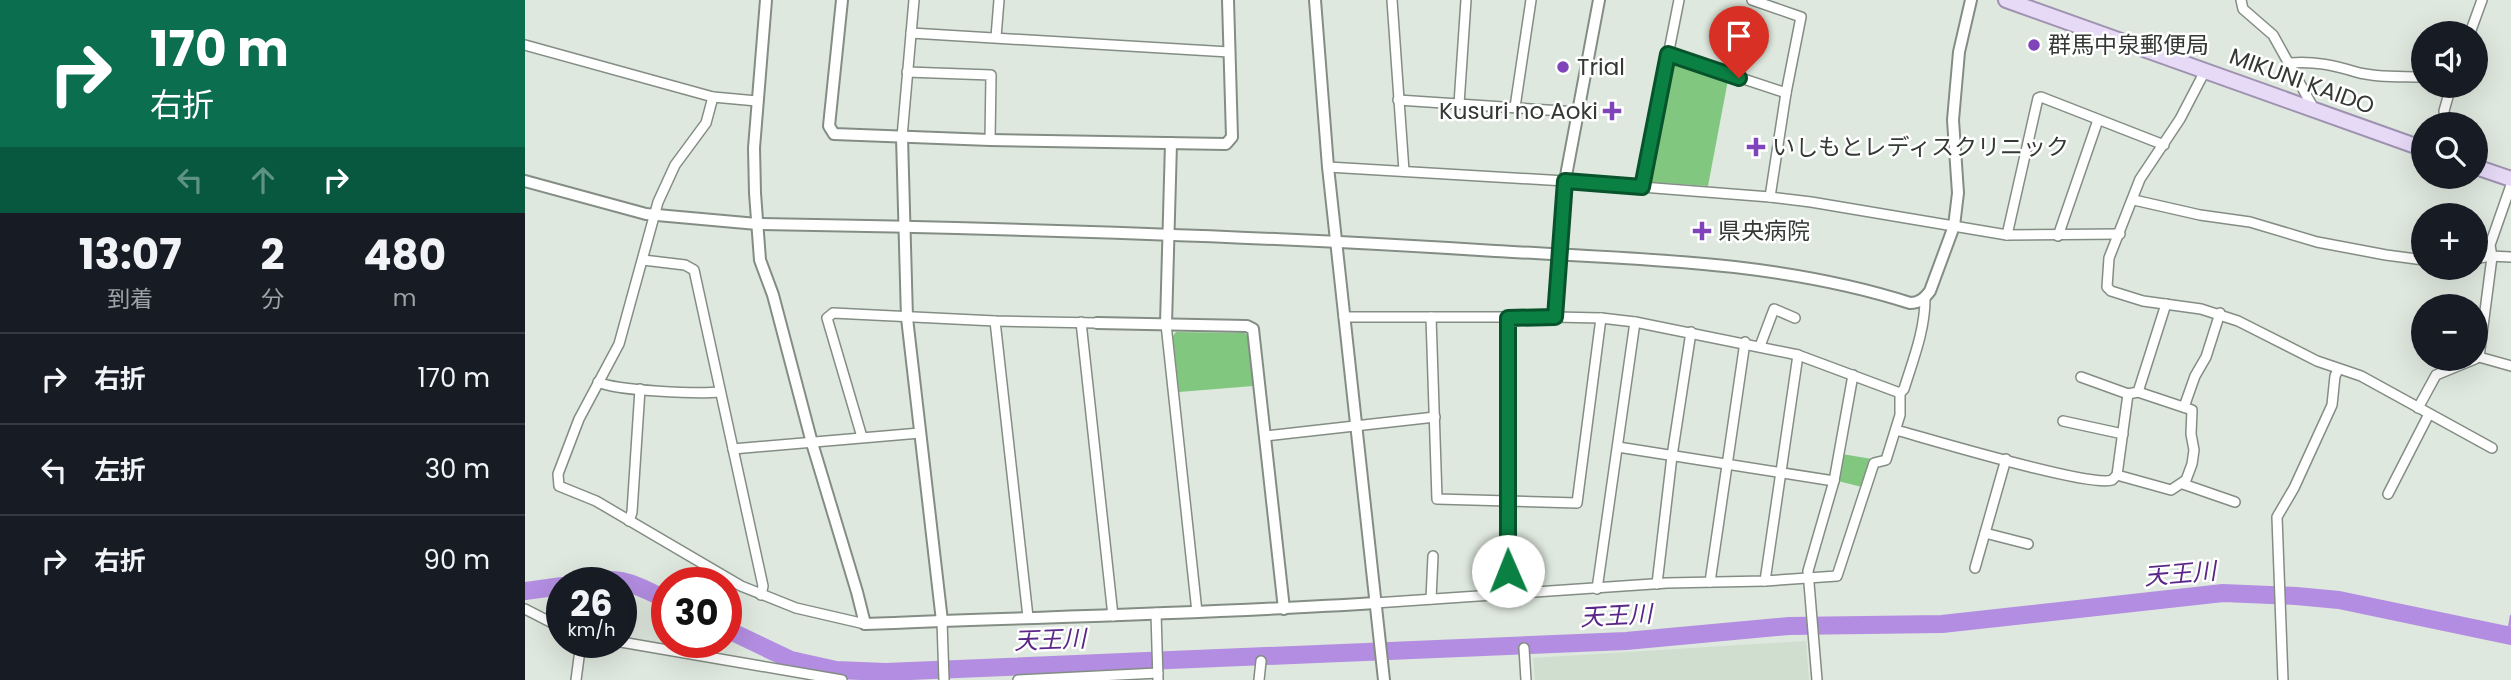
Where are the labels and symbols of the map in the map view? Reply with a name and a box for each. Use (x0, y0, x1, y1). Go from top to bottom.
pin (1709, 6, 1769, 78)
place label: 群馬中泉郵便局 (2048, 29, 2209, 61)
marker: 群馬中泉郵便局 (2026, 37, 2042, 53)
street label: MIKUNI KAIDO (2225, 40, 2379, 122)
place label: Trial (1577, 51, 1625, 83)
marker: Trial (1555, 59, 1571, 75)
place label: Kusuri no Aoki (1439, 95, 1598, 127)
marker: Kusuri no Aoki (1604, 103, 1620, 119)
place label: いしもとレディスクリニック (1772, 131, 2069, 163)
marker: いしもとレディスクリニック (1746, 137, 1766, 157)
place label: 県央病院 (1718, 215, 1810, 247)
marker: 県央病院 (1692, 221, 1712, 241)
position arrow (1471, 534, 1545, 608)
water label: 天王川 (2143, 554, 2220, 593)
speed limit sign: 30 (651, 567, 742, 658)
water label: 天王川 (1579, 597, 1656, 634)
water label: 天王川 (1013, 622, 1090, 657)

